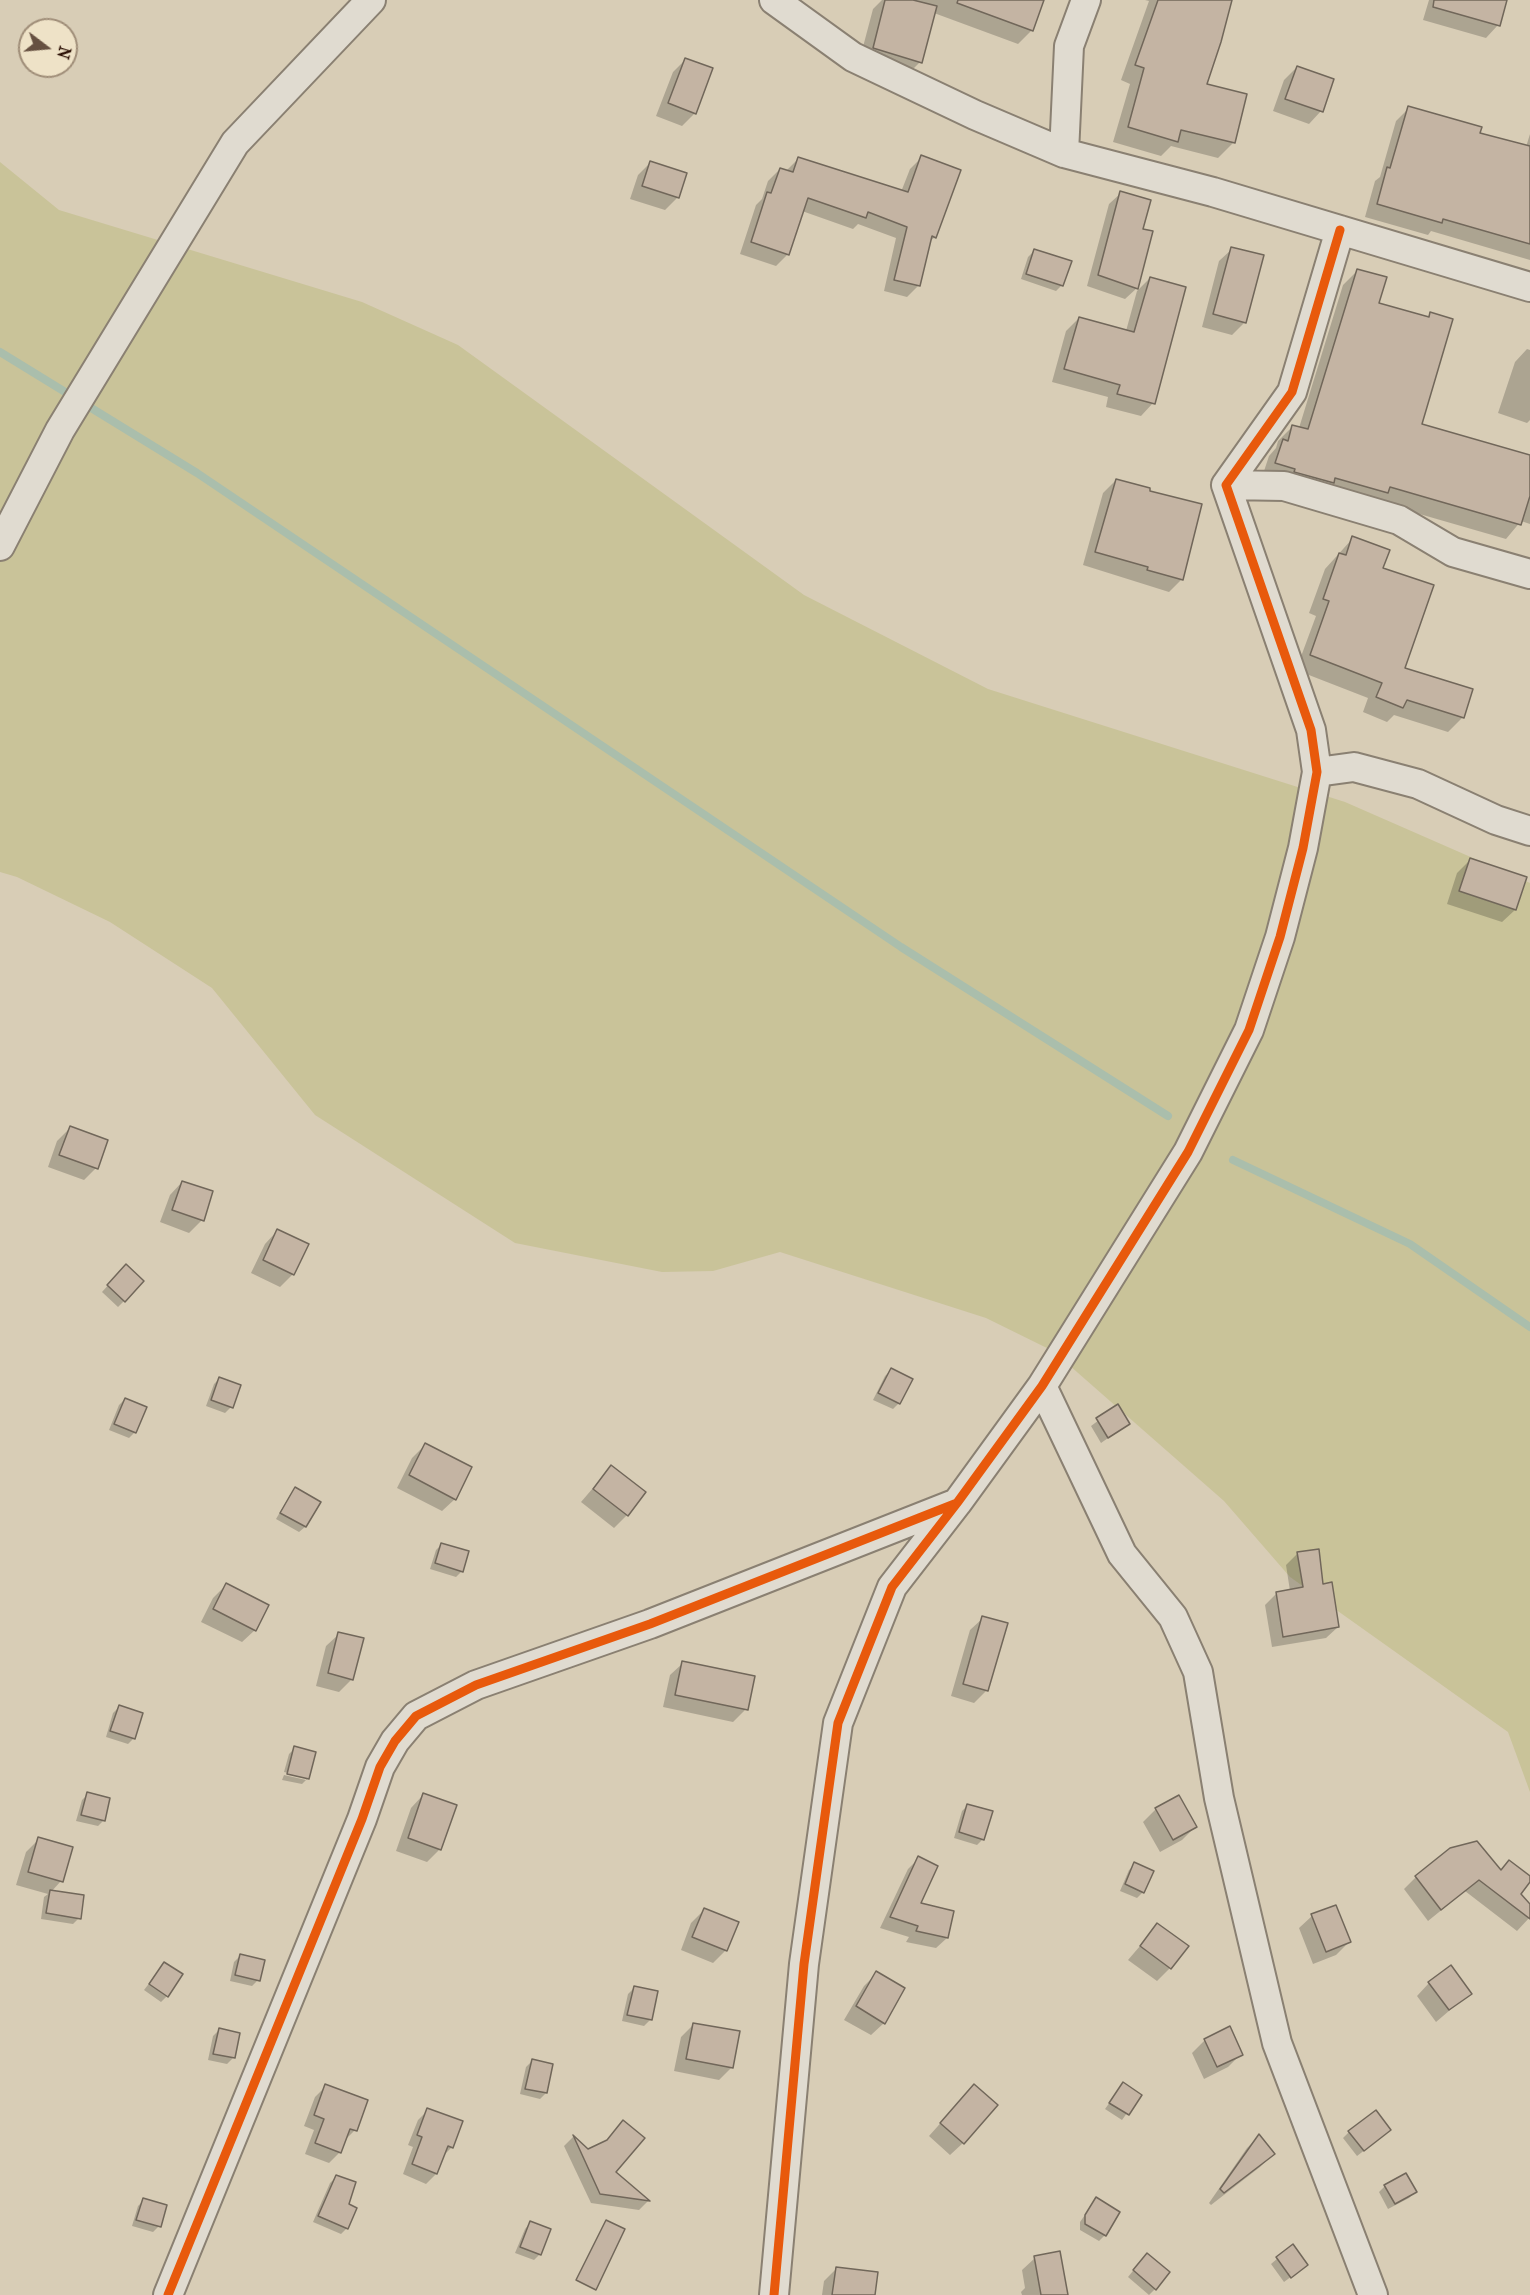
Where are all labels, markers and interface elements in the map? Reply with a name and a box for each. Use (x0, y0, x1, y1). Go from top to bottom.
north arrow (18, 18, 78, 78)
text: N (53, 44, 75, 61)

